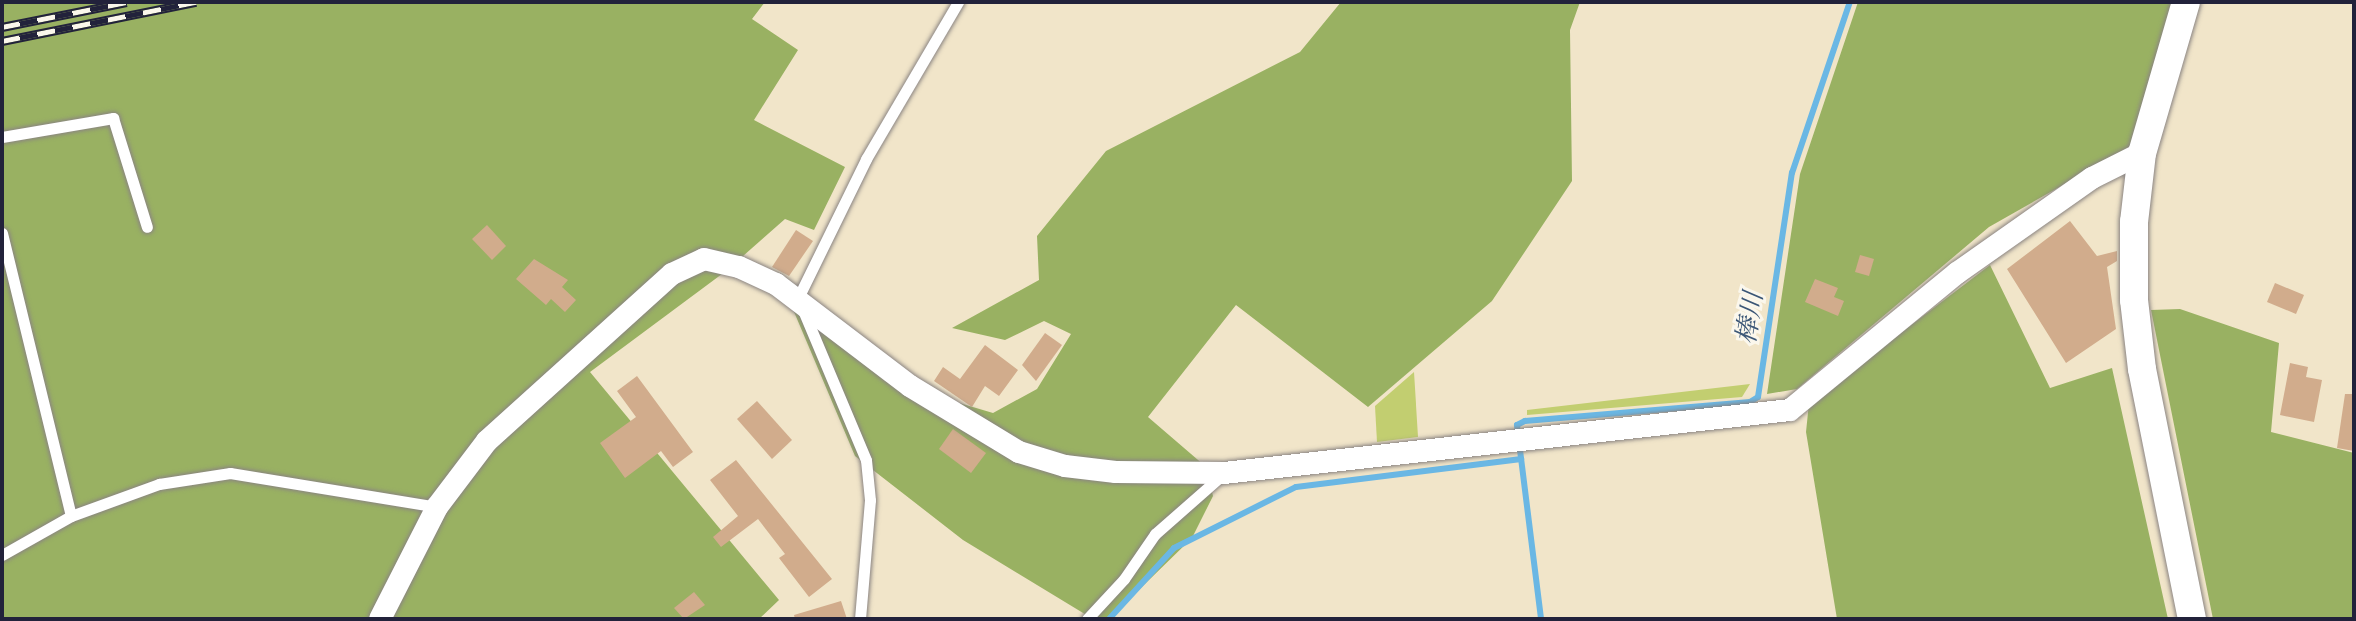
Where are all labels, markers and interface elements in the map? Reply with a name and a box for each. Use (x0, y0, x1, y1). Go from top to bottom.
water label: 棒川 (1731, 290, 1769, 346)

